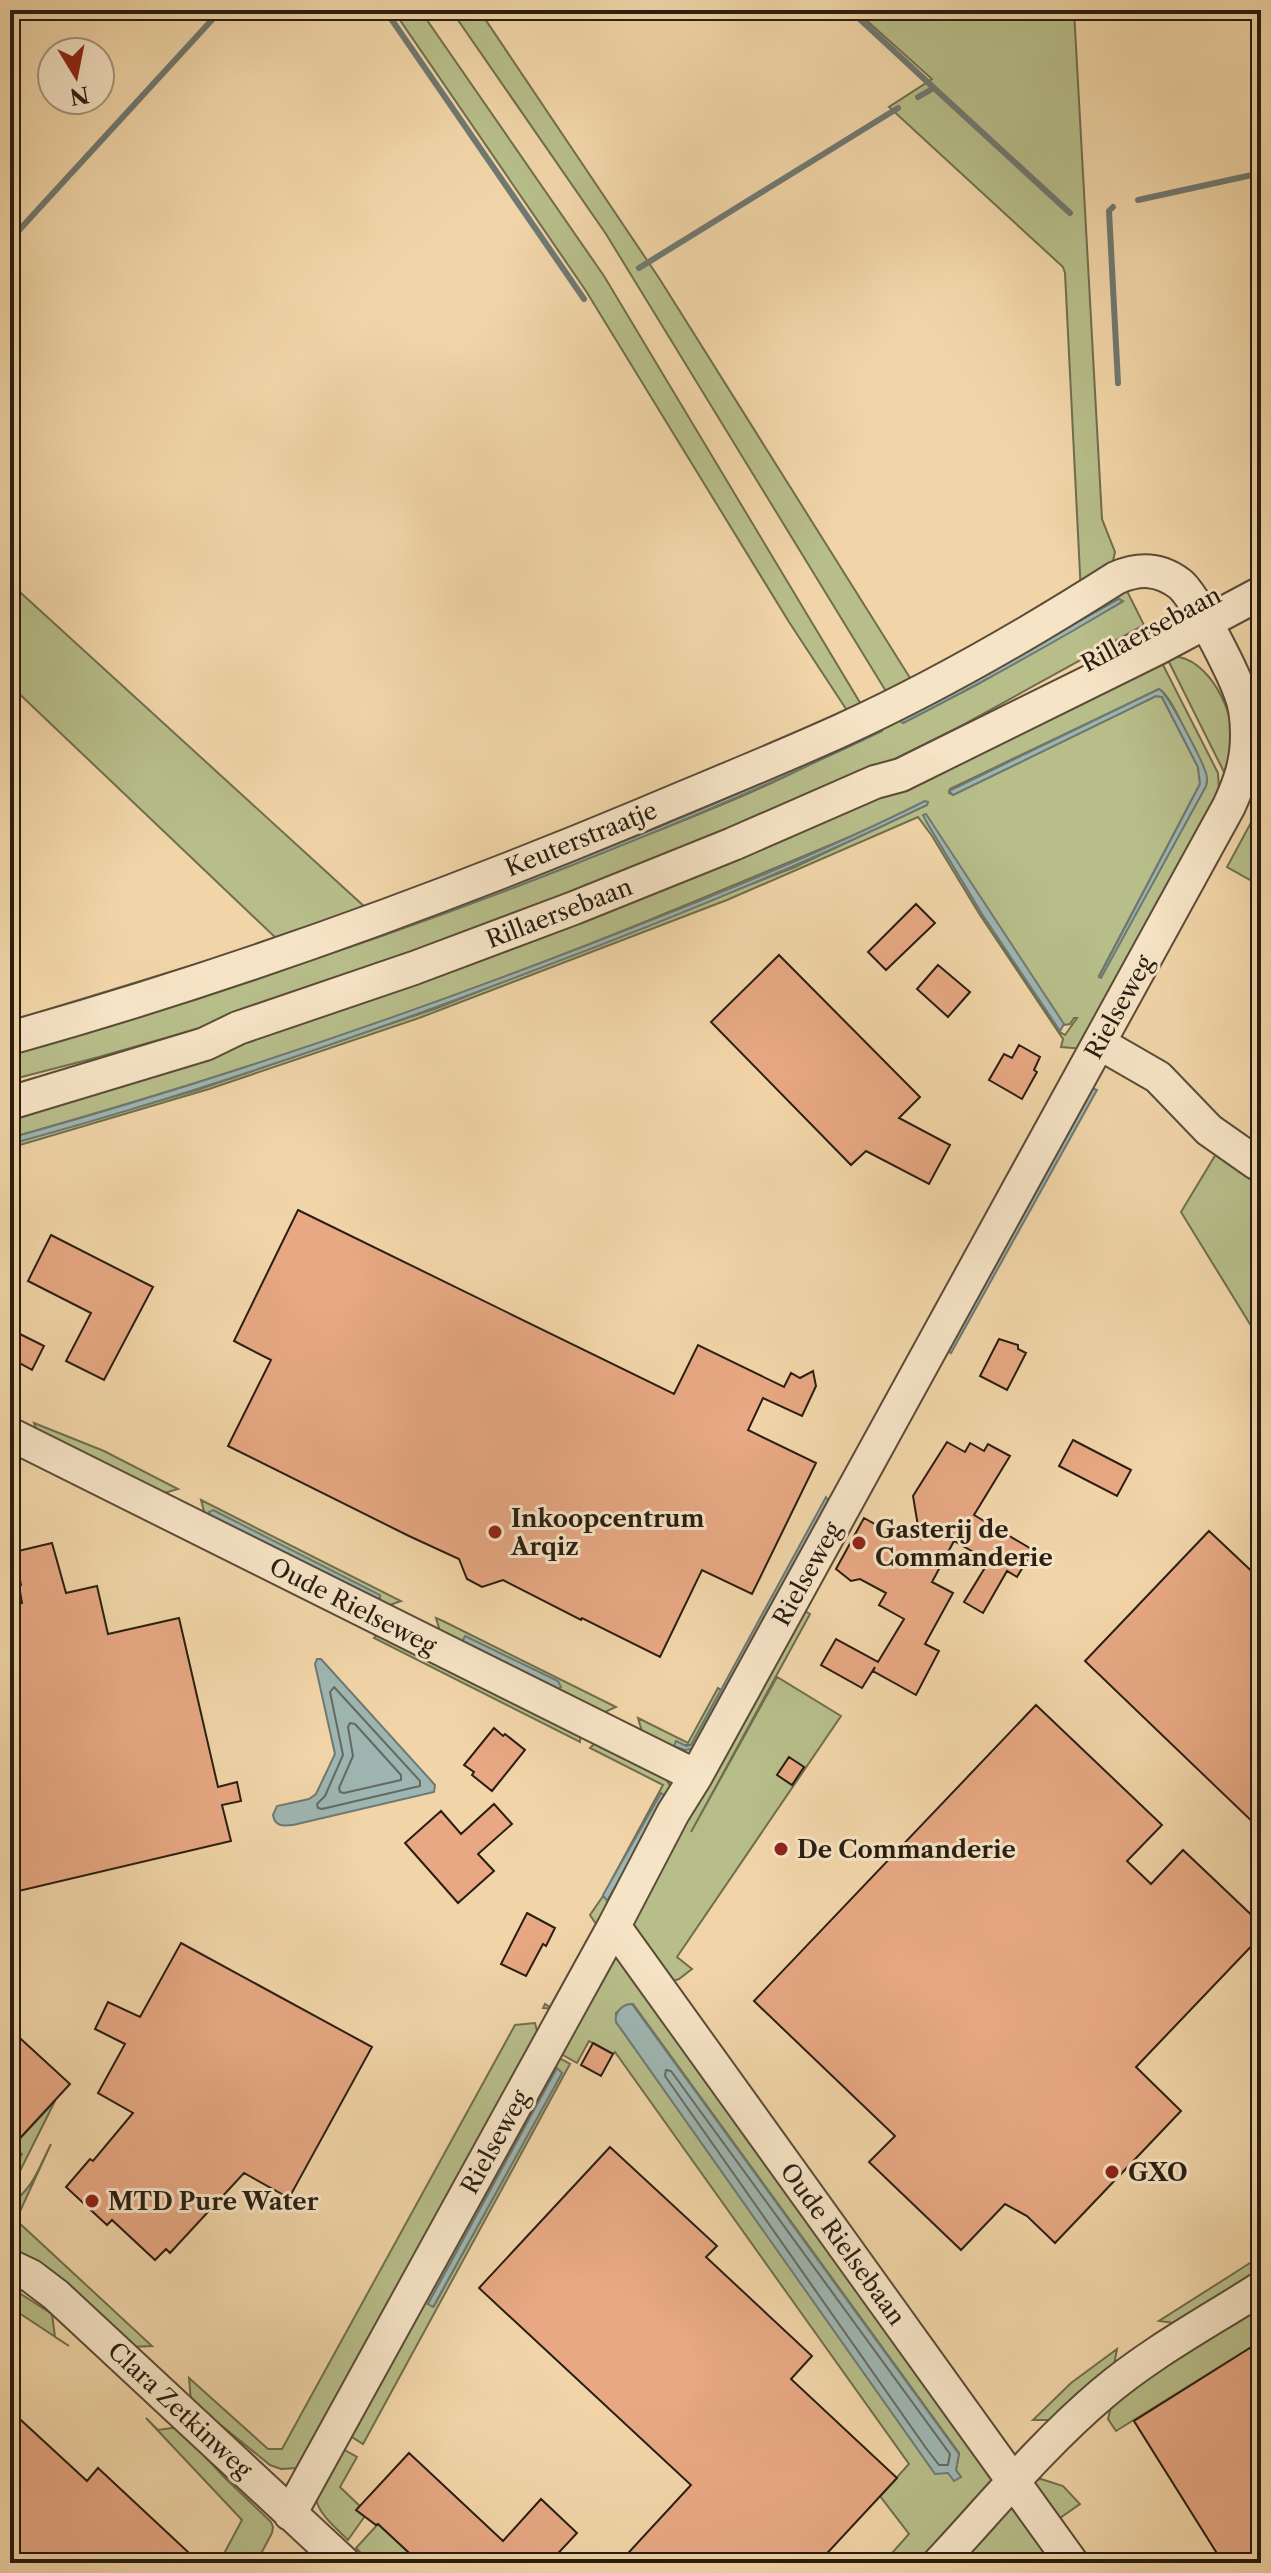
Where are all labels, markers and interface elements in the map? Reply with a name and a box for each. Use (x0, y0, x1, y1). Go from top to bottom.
north arrow (36, 36, 116, 116)
text: N (68, 80, 91, 110)
street label: Rillaersebaan (1076, 580, 1226, 678)
street label: Keuterstraatje (501, 795, 661, 883)
street label: Rillaersebaan (482, 872, 636, 954)
street label: Rielseweg (1079, 950, 1160, 1064)
place label: Inkoopcentrum Arqiz (510, 1504, 705, 1561)
place label: Gasterij de Commanderie (875, 1515, 1053, 1572)
street label: Rielseweg (767, 1517, 848, 1631)
marker: Inkoopcentrum Arqiz (486, 1523, 504, 1541)
marker: Gasterij de Commanderie (850, 1534, 868, 1552)
street label: Oude Rielseweg (265, 1551, 442, 1661)
place label: De Commanderie (797, 1835, 1016, 1864)
marker: De Commanderie (772, 1840, 790, 1858)
street label: Rielseweg (455, 2085, 536, 2199)
street label: Oude Rielsebaan (774, 2157, 912, 2331)
place label: GXO (1128, 2158, 1188, 2187)
marker: GXO (1103, 2163, 1121, 2181)
place label: MTD Pure Water (108, 2187, 319, 2216)
marker: MTD Pure Water (83, 2192, 101, 2210)
street label: Clara Zetkinweg (102, 2336, 258, 2484)

